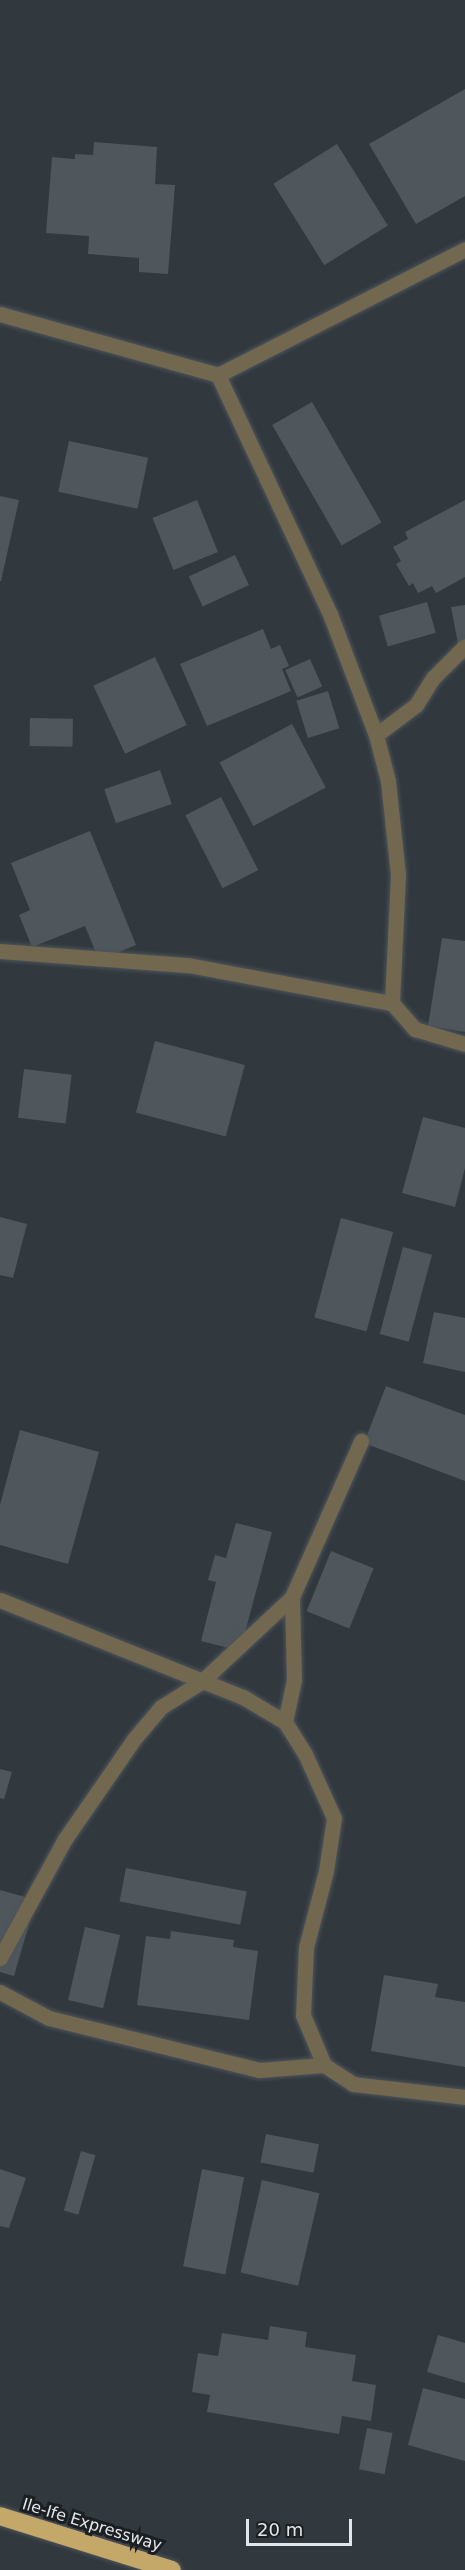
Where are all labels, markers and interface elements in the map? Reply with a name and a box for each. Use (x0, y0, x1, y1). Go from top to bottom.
street label: Ile-Ife Expressway (20, 2495, 164, 2555)
scale bar (249, 2507, 356, 2545)
text: 20 m (257, 2519, 303, 2540)

